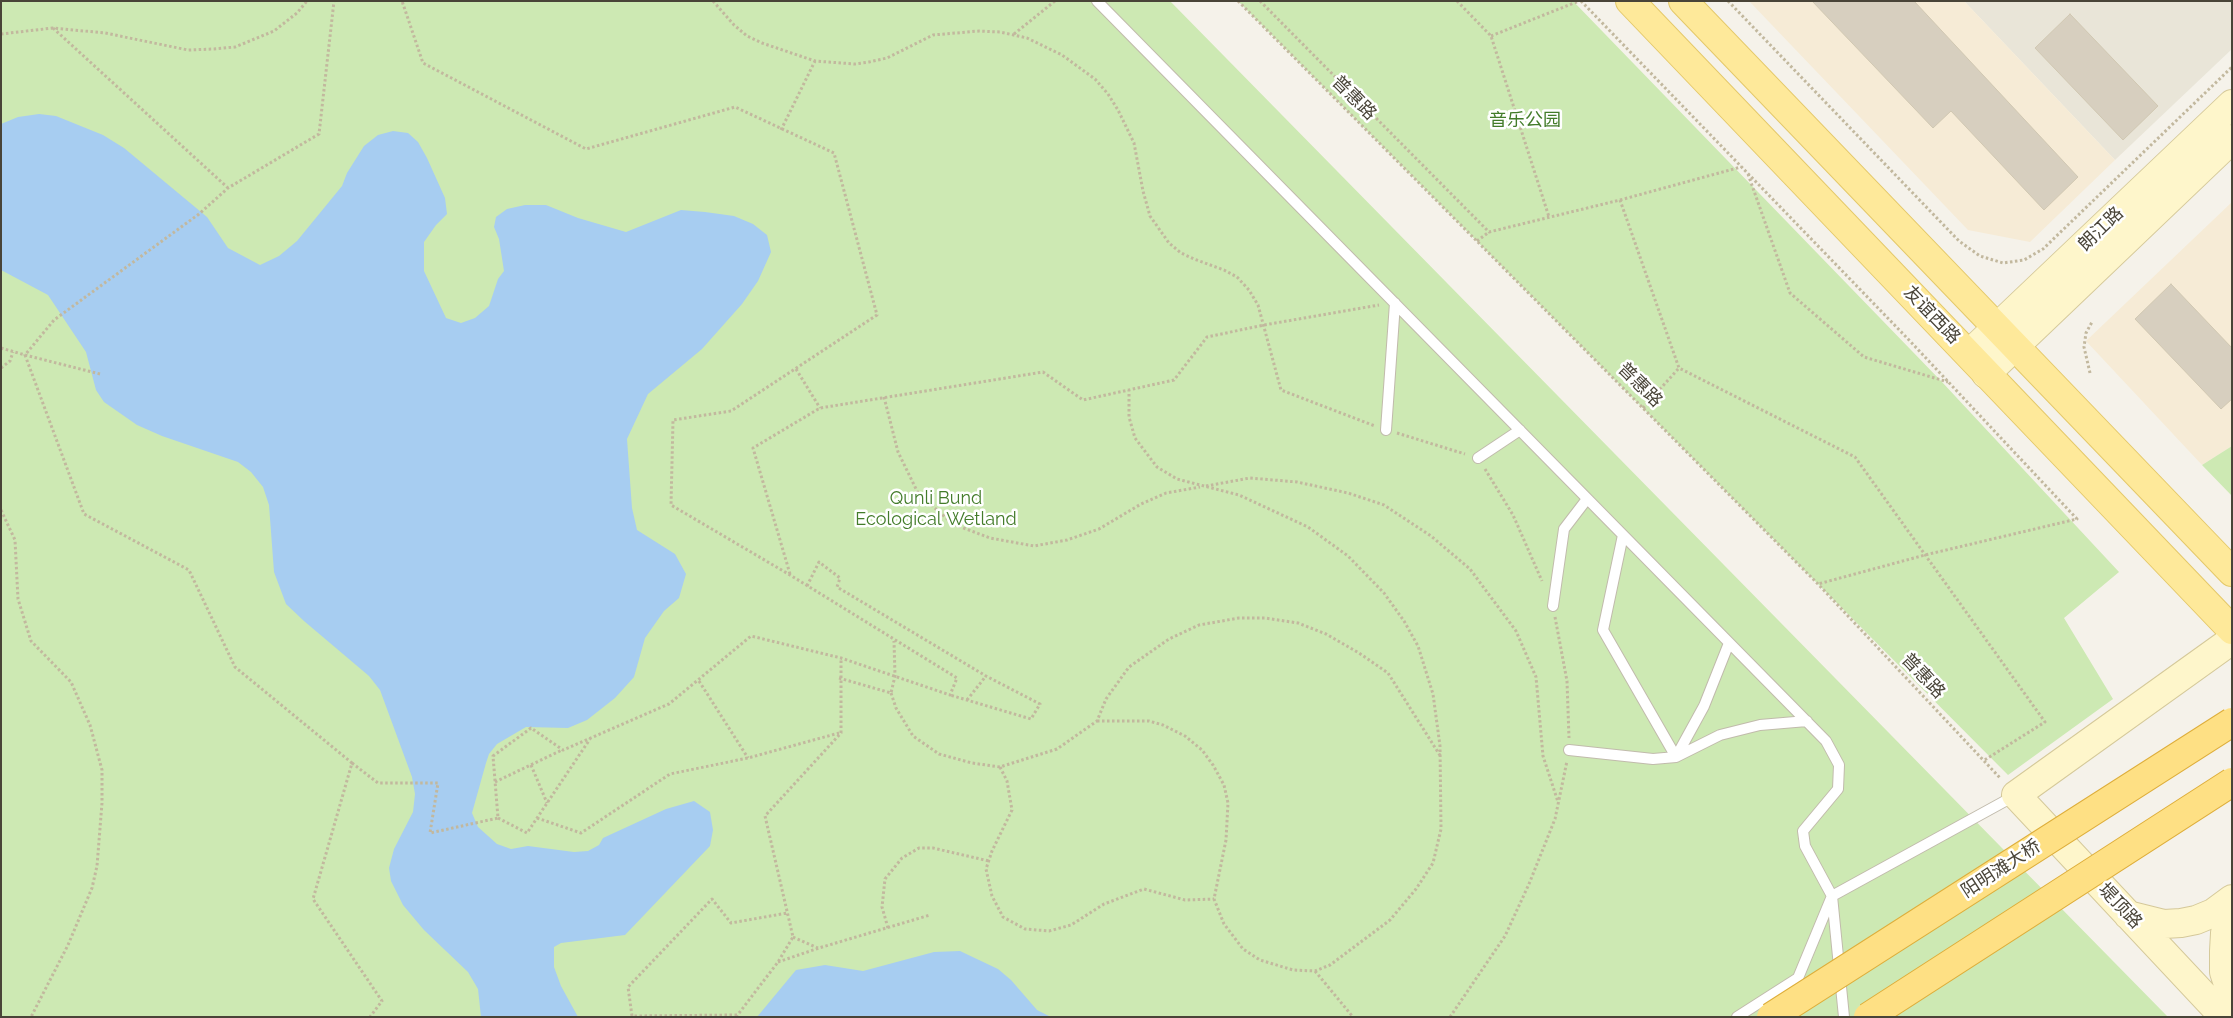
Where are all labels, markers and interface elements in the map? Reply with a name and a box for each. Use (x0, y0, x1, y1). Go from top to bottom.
street label: 普惠路 (1327, 71, 1381, 125)
park label: 音乐公园 (1489, 110, 1561, 132)
street label: 朗江路 (2074, 202, 2128, 256)
street label: 友谊西路 (1899, 282, 1965, 348)
street label: 普惠路 (1613, 358, 1667, 412)
park label: Qunli Bund Ecological Wetland (855, 488, 1017, 530)
street label: 普惠路 (1897, 649, 1949, 703)
street label: 阳明滩大桥 (1957, 835, 2045, 903)
street label: 堤顶路 (2094, 879, 2146, 933)

